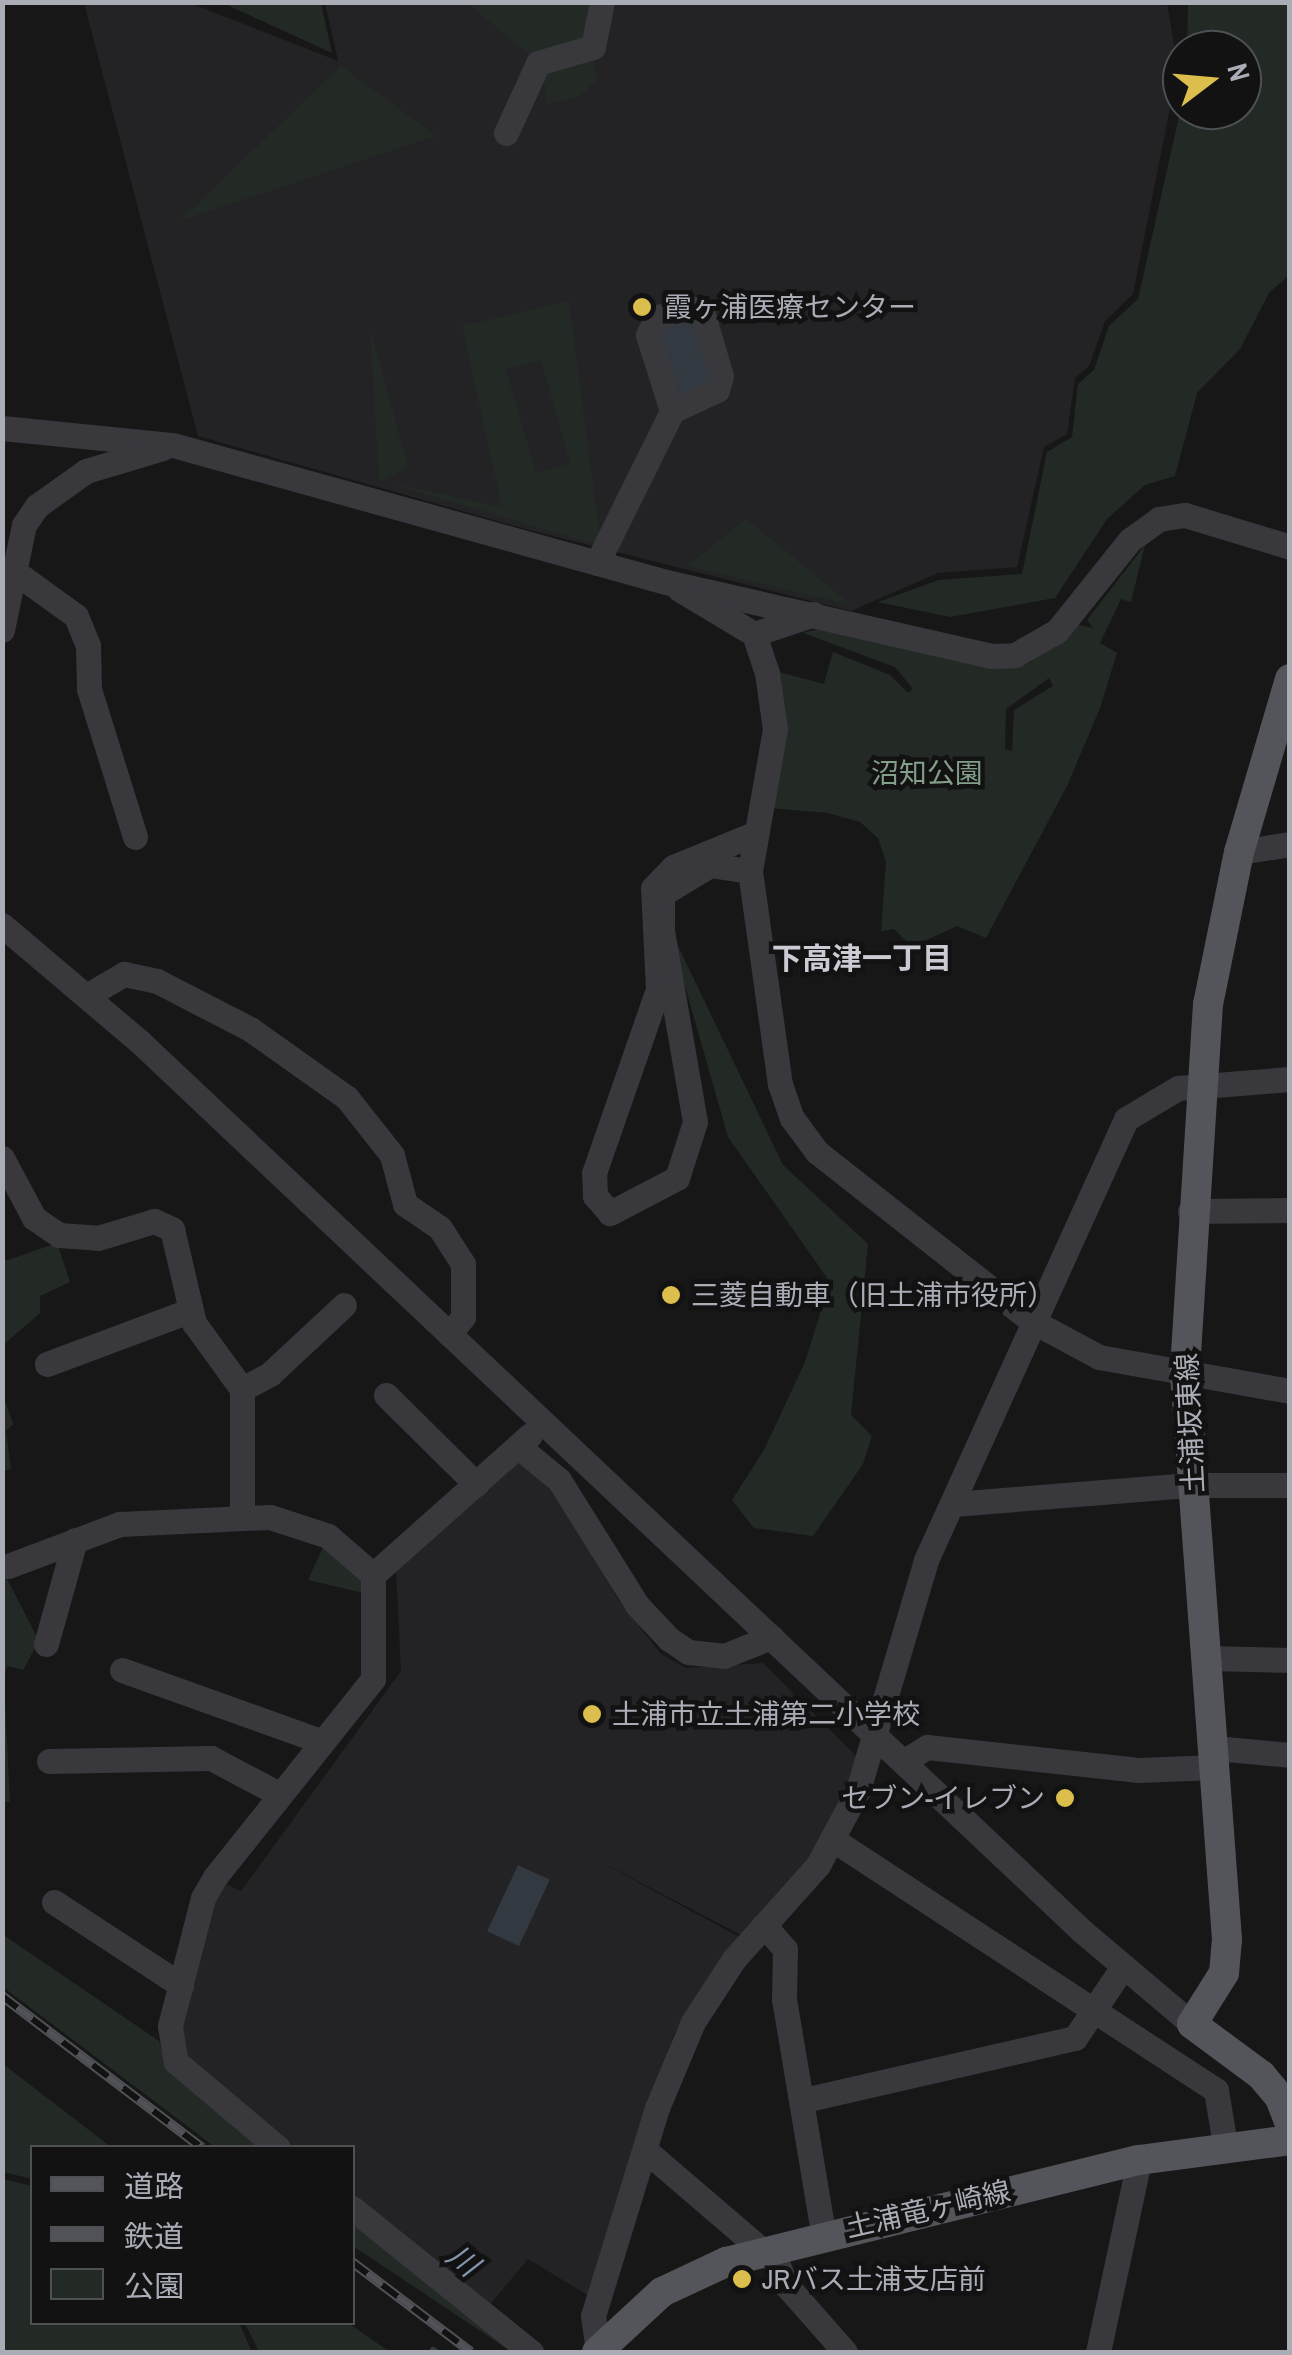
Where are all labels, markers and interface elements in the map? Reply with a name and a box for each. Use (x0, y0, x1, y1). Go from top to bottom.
north arrow (1162, 30, 1262, 130)
text: N (1218, 59, 1259, 85)
place label: 霞ヶ浦医療センター (664, 290, 916, 324)
marker: 霞ヶ浦医療センター (629, 294, 655, 320)
park label: 沼知公園 (871, 756, 983, 790)
district label: 下高津一丁目 (772, 940, 952, 976)
place label: 三菱自動車（旧土浦市役所） (691, 1278, 1055, 1312)
marker: 三菱自動車（旧土浦市役所） (660, 1284, 682, 1306)
street label: 土浦坂東線 (1170, 1352, 1210, 1494)
place label: 土浦市立土浦第二小学校 (612, 1697, 920, 1731)
marker: 土浦市立土浦第二小学校 (581, 1703, 603, 1725)
place label: セブン-イレブン (841, 1781, 1045, 1815)
marker: セブン-イレブン (1054, 1787, 1076, 1809)
legend (30, 2145, 355, 2325)
text: 道路 (124, 2166, 184, 2206)
street label: 土浦竜ヶ崎線 (842, 2174, 1014, 2244)
text: 鉄道 (124, 2216, 184, 2256)
water label: 川 (440, 2237, 486, 2283)
place label: JRバス土浦支店前 (762, 2262, 986, 2296)
text: 公園 (124, 2266, 184, 2306)
marker: JRバス土浦支店前 (731, 2268, 753, 2290)

